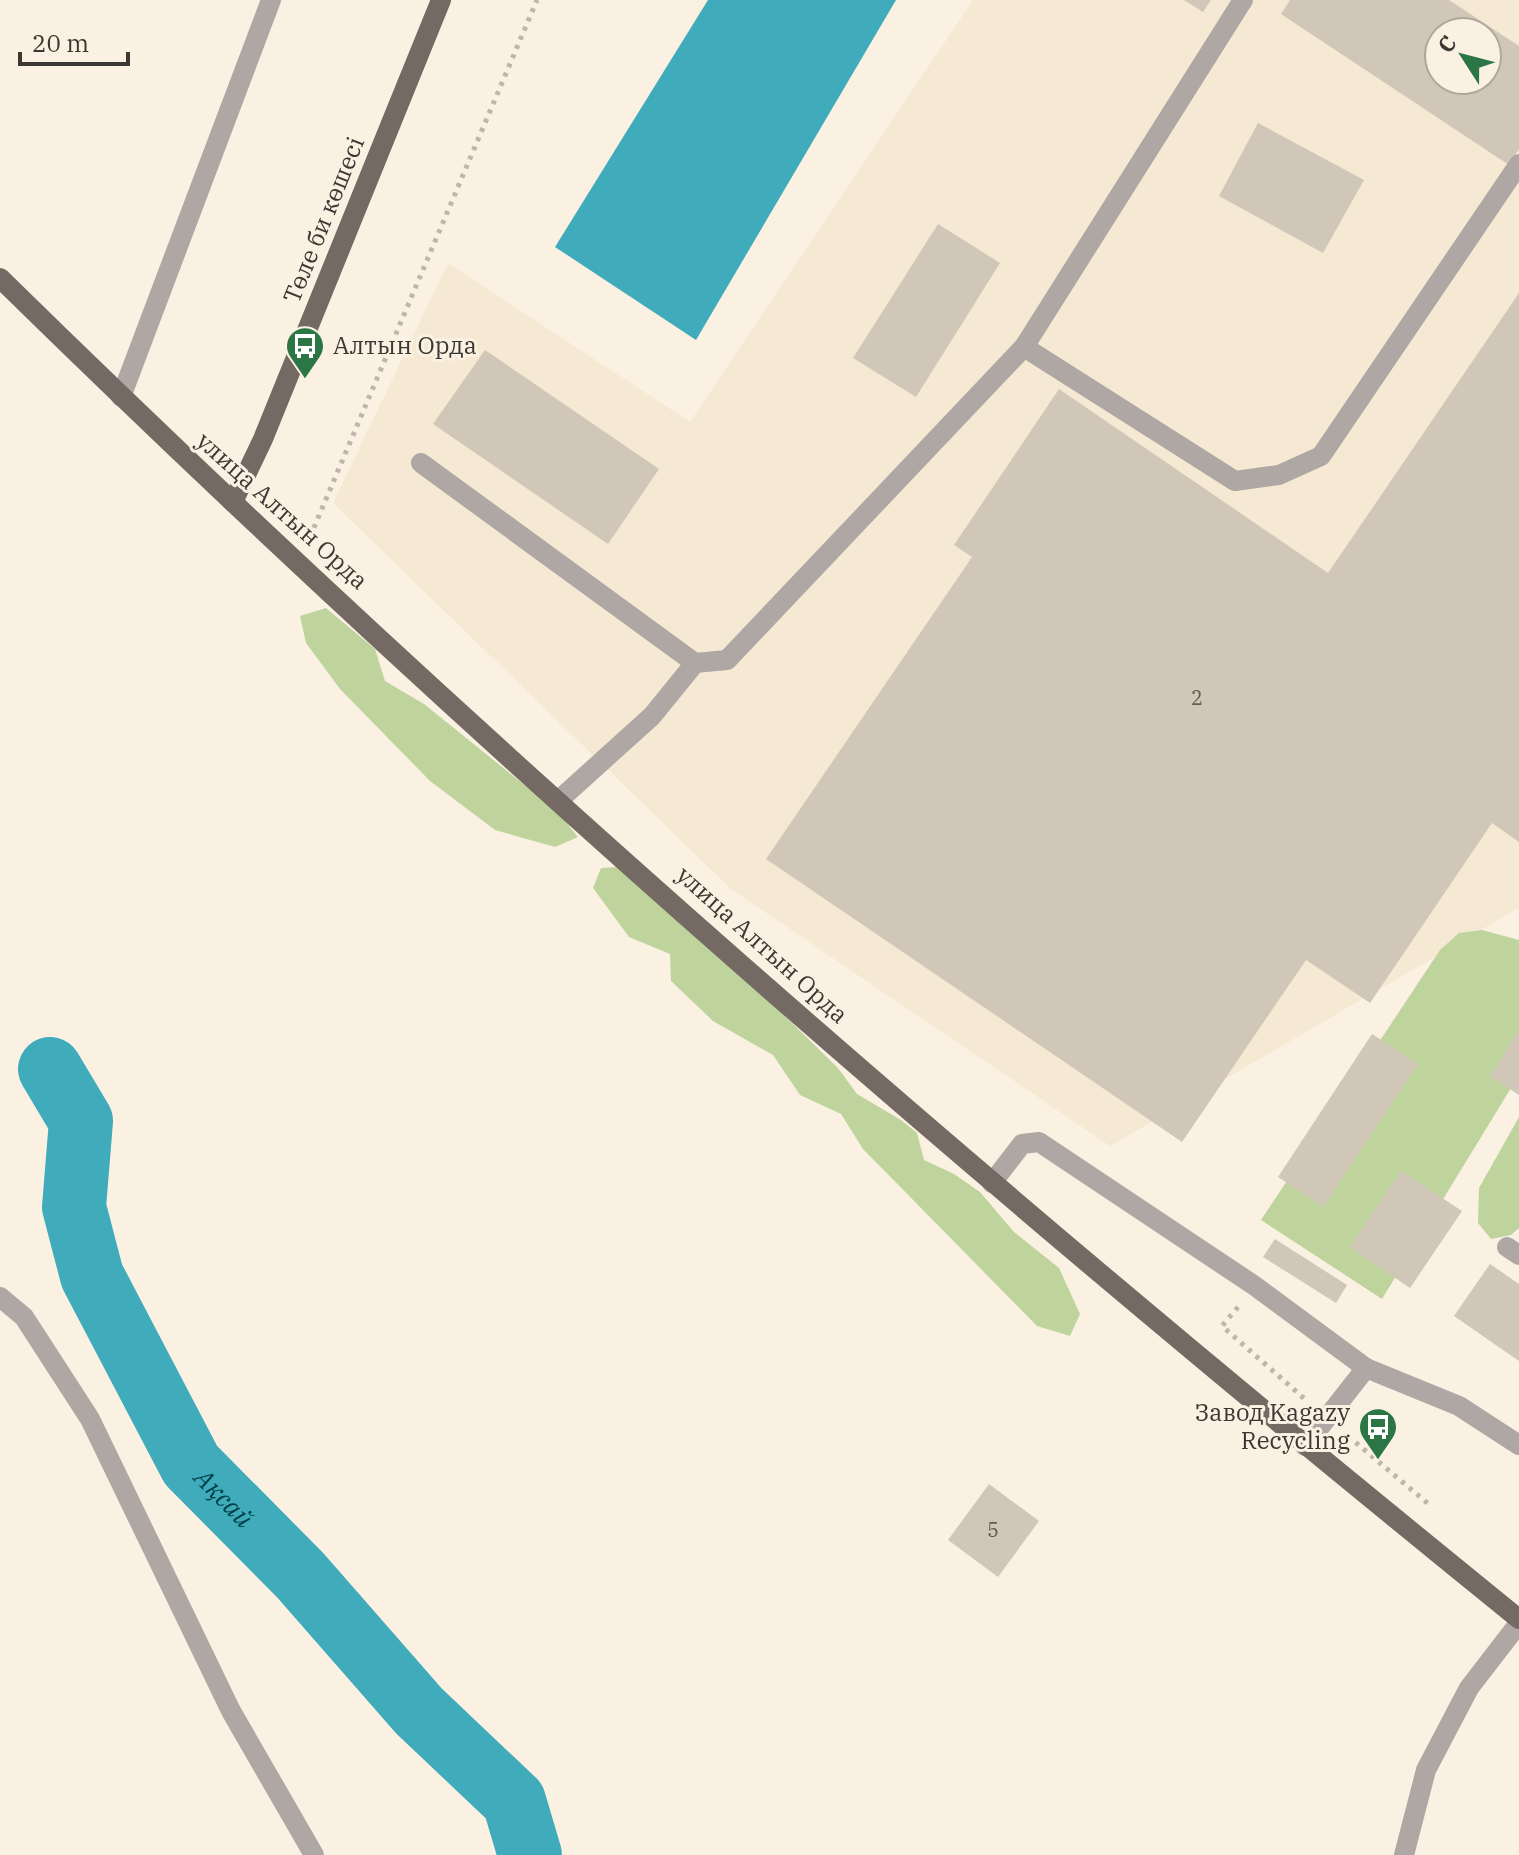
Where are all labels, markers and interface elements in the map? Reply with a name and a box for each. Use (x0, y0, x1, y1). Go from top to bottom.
scale bar (20, 16, 128, 66)
north arrow (1423, 16, 1503, 96)
text: 20 m (32, 27, 89, 59)
text: С (1430, 30, 1462, 58)
street label: Төле би көшесі (275, 132, 371, 307)
bus stop icon: Алтын Орда (284, 325, 326, 380)
place label: Алтын Орда (333, 329, 477, 361)
street label: улица Алтын Орда (190, 425, 375, 596)
house number: 2 (1191, 684, 1203, 711)
street label: улица Алтын Орда (670, 859, 855, 1030)
place label: Завод Kagazy Recycling (1195, 1396, 1350, 1456)
bus stop icon: Завод Kagazy Recycling (1357, 1406, 1399, 1461)
water label: Ақсай (186, 1459, 262, 1535)
house number: 5 (987, 1516, 999, 1543)

